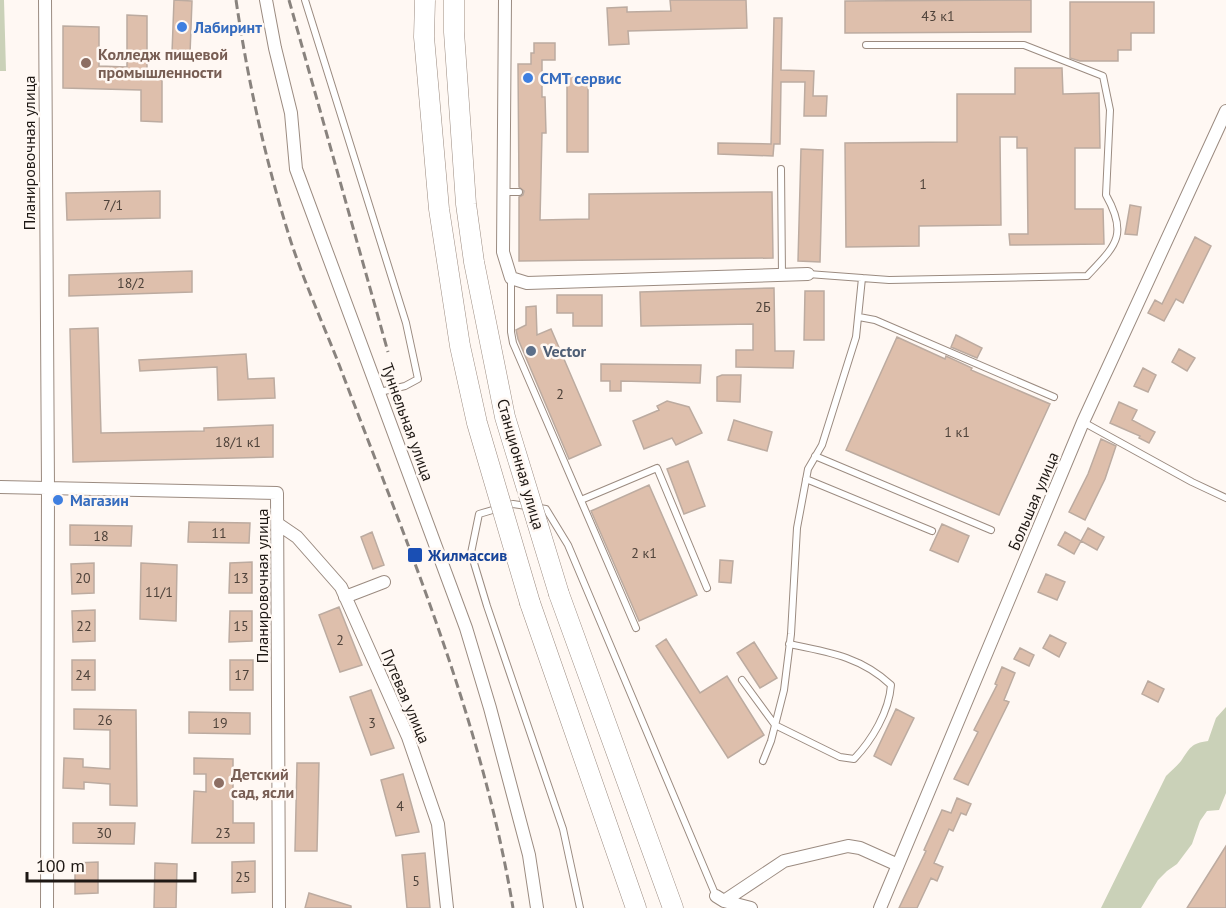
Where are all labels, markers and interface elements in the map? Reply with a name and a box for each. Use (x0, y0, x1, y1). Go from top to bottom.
house number: 43 к1 (921, 7, 955, 25)
place label: Лабиринт (193, 17, 262, 37)
marker: Лабиринт (175, 20, 189, 34)
place label: Колледж пищевой промышленности (98, 44, 228, 82)
marker: Колледж пищевой промышленности (79, 56, 93, 70)
place label: СМТ сервис (540, 68, 621, 88)
marker: СМТ сервис (521, 71, 535, 85)
street label: Планировочная улица (19, 76, 39, 230)
house number: 1 (919, 175, 927, 193)
house number: 7/1 (103, 196, 123, 214)
house number: 18/2 (117, 274, 145, 292)
house number: 2Б (755, 298, 771, 316)
place label: Vector (542, 341, 587, 361)
marker: Vector (524, 344, 538, 358)
street label: Туннельная улица (377, 360, 439, 484)
house number: 2 (556, 385, 564, 403)
street label: Станционная улица (493, 396, 549, 532)
house number: 1 к1 (944, 423, 970, 441)
house number: 18/1 к1 (215, 433, 261, 451)
street label: Большая улица (1003, 449, 1063, 553)
place label: Магазин (70, 490, 129, 510)
marker: Магазин (51, 493, 65, 507)
street label: Планировочная улица (252, 509, 272, 663)
house number: 11 (211, 524, 227, 542)
house number: 18 (93, 527, 109, 545)
house number: 2 к1 (631, 544, 657, 562)
place label: Жилмассив (427, 545, 507, 565)
marker: Жилмассив (406, 546, 424, 564)
house number: 20 (75, 569, 91, 587)
house number: 13 (233, 569, 249, 587)
house number: 11/1 (145, 583, 173, 601)
house number: 22 (76, 617, 92, 635)
house number: 15 (233, 617, 249, 635)
house number: 2 (336, 631, 344, 649)
street label: Путевая улица (377, 646, 435, 746)
house number: 24 (75, 666, 91, 684)
house number: 17 (234, 666, 250, 684)
house number: 26 (97, 711, 113, 729)
house number: 19 (212, 714, 228, 732)
house number: 3 (368, 714, 376, 732)
place label: Детский сад, ясли (231, 764, 294, 802)
marker: Детский сад, ясли (212, 776, 226, 790)
house number: 4 (396, 797, 404, 815)
house number: 30 (96, 824, 112, 842)
house number: 23 (215, 824, 231, 842)
scale bar (27, 845, 195, 883)
text: 100 m (36, 854, 85, 877)
house number: 25 (235, 868, 251, 886)
house number: 5 (412, 872, 420, 890)

